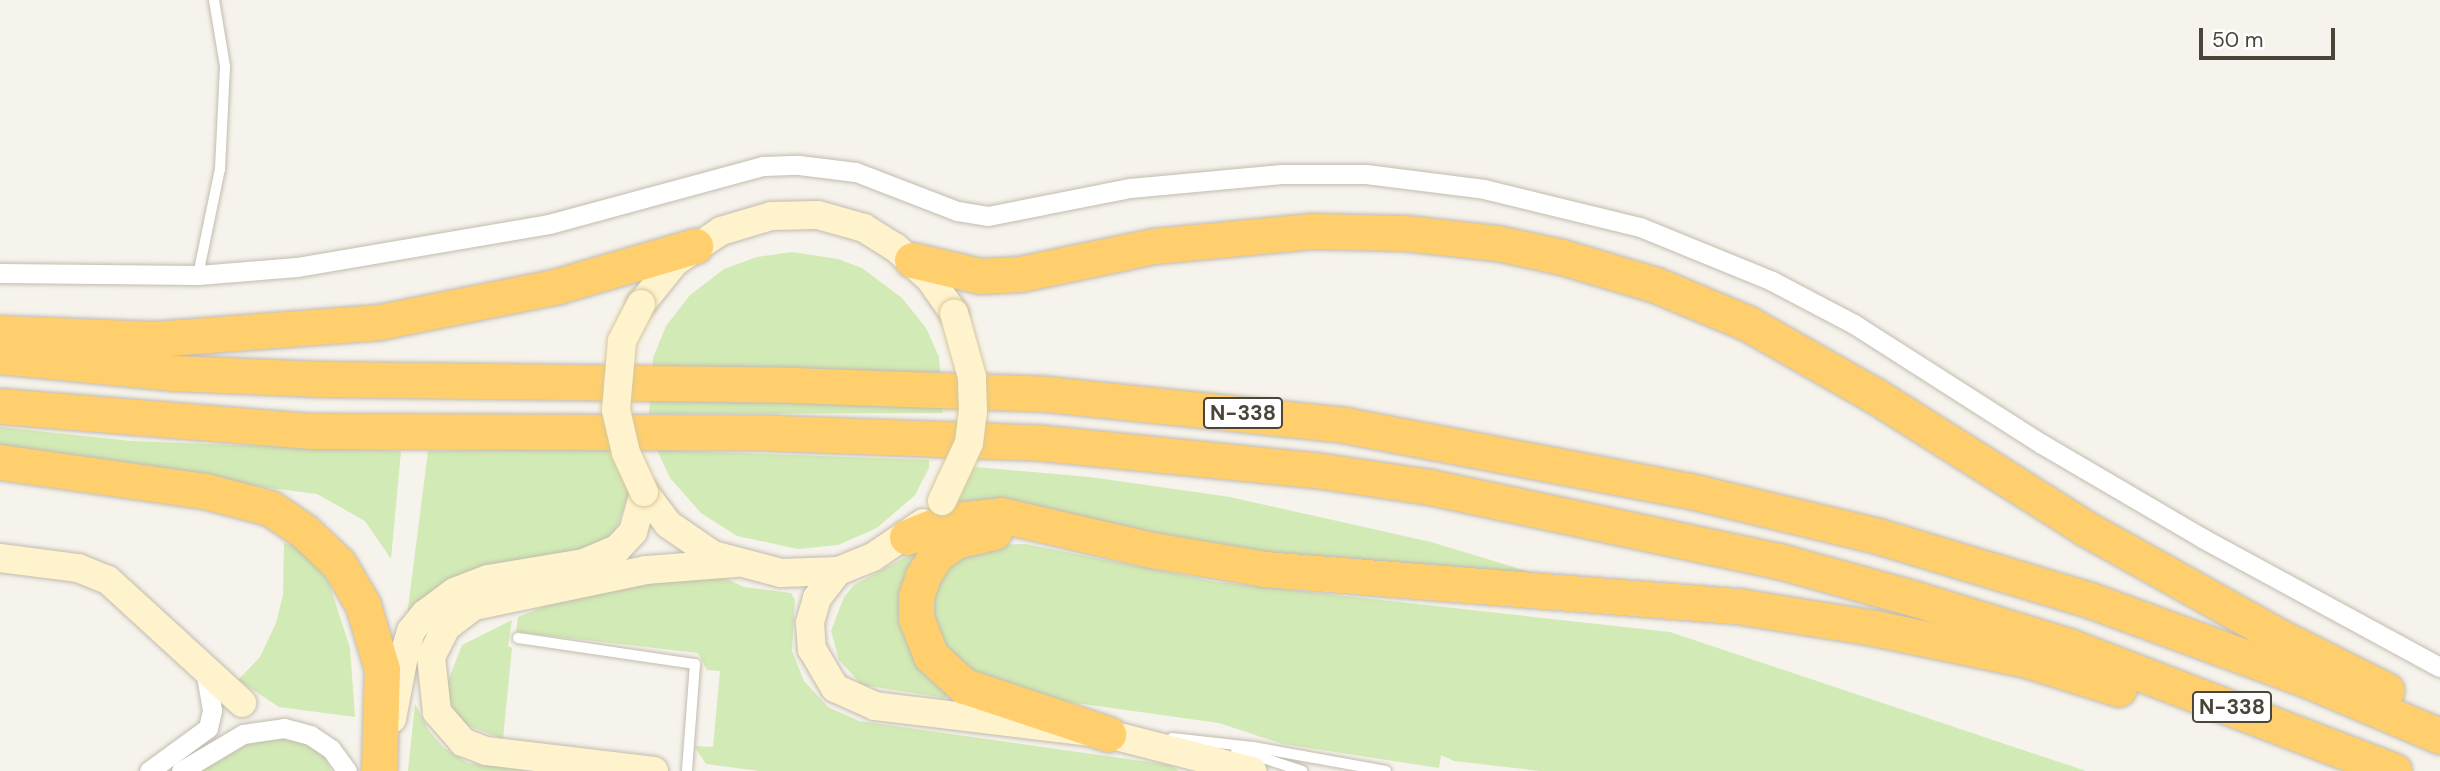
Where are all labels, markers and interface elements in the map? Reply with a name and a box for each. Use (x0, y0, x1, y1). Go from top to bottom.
scale bar (2202, 14, 2338, 58)
text: 50 m (2212, 26, 2263, 54)
road number: N-338 (1203, 396, 1283, 430)
road number: N-338 (2192, 690, 2272, 724)

